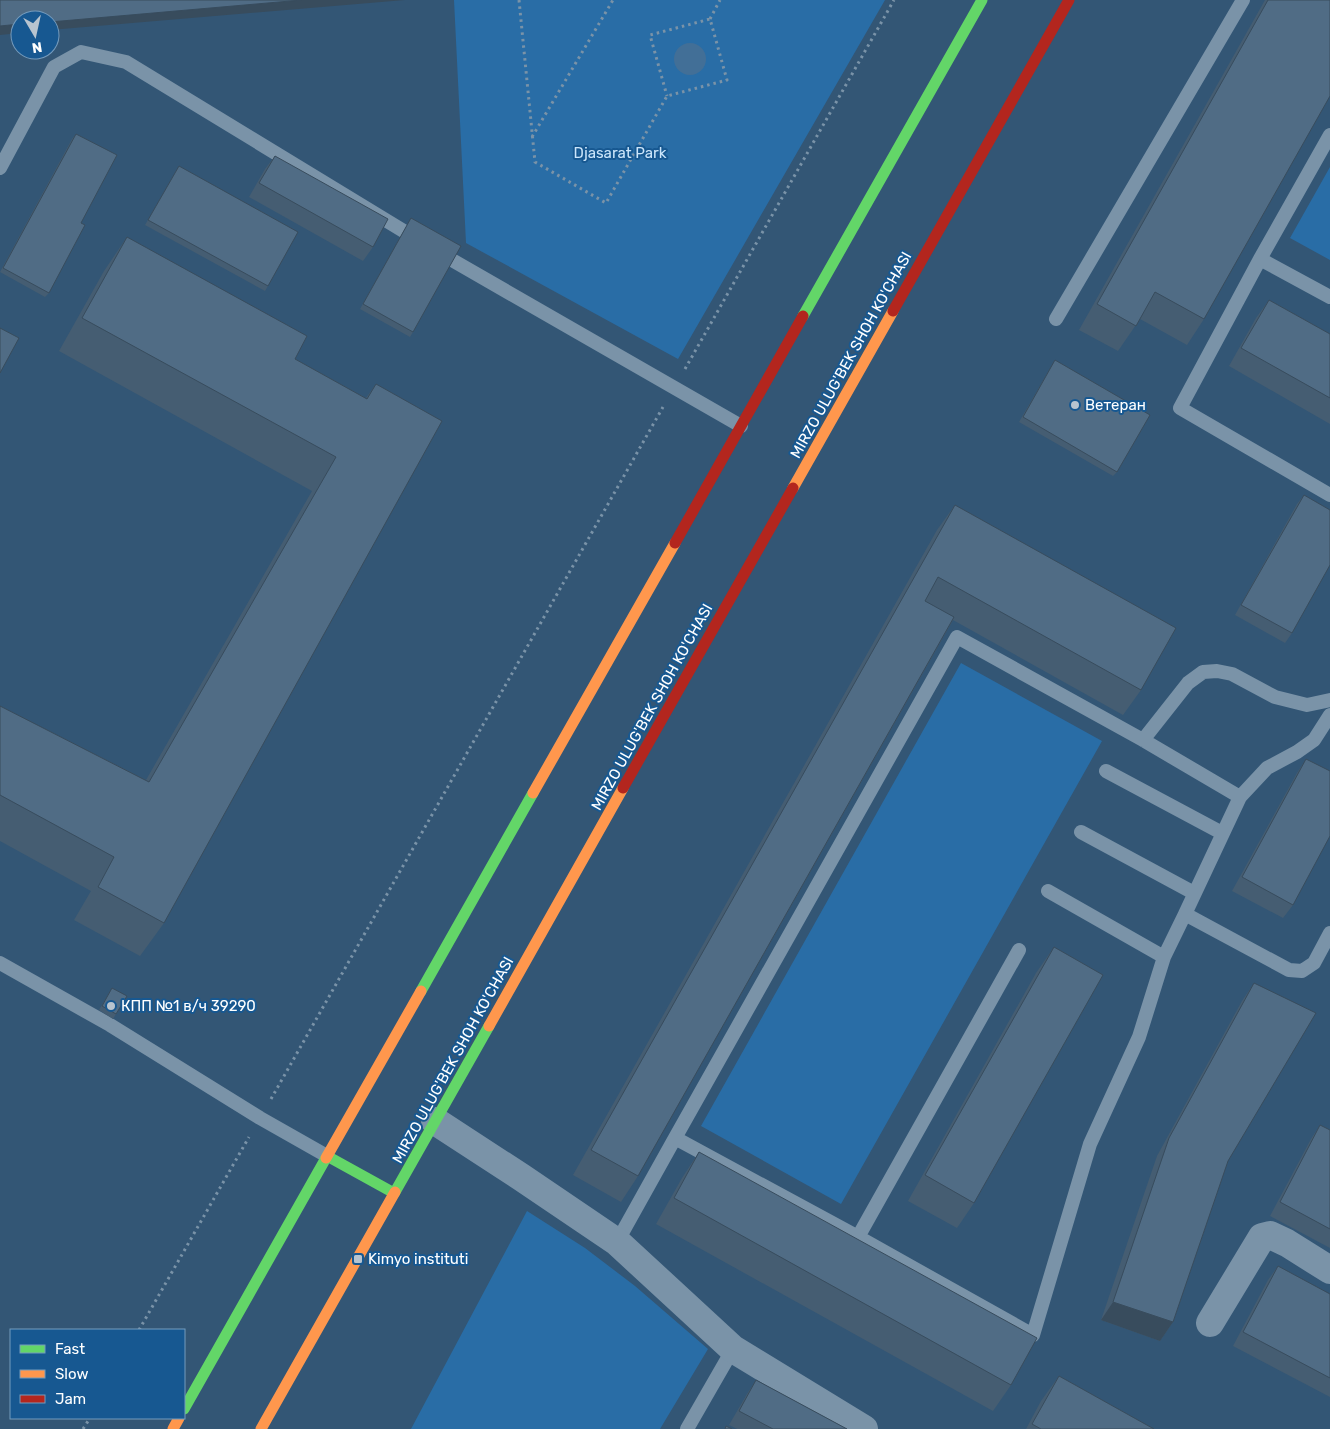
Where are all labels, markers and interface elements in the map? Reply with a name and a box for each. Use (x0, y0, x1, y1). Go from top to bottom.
north arrow (10, 10, 60, 60)
text: N (31, 38, 43, 57)
park label: Djasarat Park (574, 144, 667, 162)
street label: MIRZO ULUG'BEK SHOH KO'CHASI (787, 249, 915, 461)
place label: Ветеран (1085, 396, 1146, 414)
marker: Ветеран (1069, 399, 1081, 411)
street label: MIRZO ULUG'BEK SHOH KO'CHASI (588, 601, 716, 813)
street label: MIRZO ULUG'BEK SHOH KO'CHASI (389, 954, 517, 1166)
place label: КПП №1 в/ч 39290 (121, 997, 256, 1015)
marker: КПП №1 в/ч 39290 (105, 1000, 117, 1012)
place label: Kimyo instituti (368, 1250, 468, 1268)
marker: Kimyo instituti (352, 1253, 364, 1265)
legend (10, 1329, 185, 1419)
text: Fast (55, 1340, 85, 1358)
text: Slow (55, 1365, 88, 1383)
text: Jam (55, 1390, 86, 1408)

